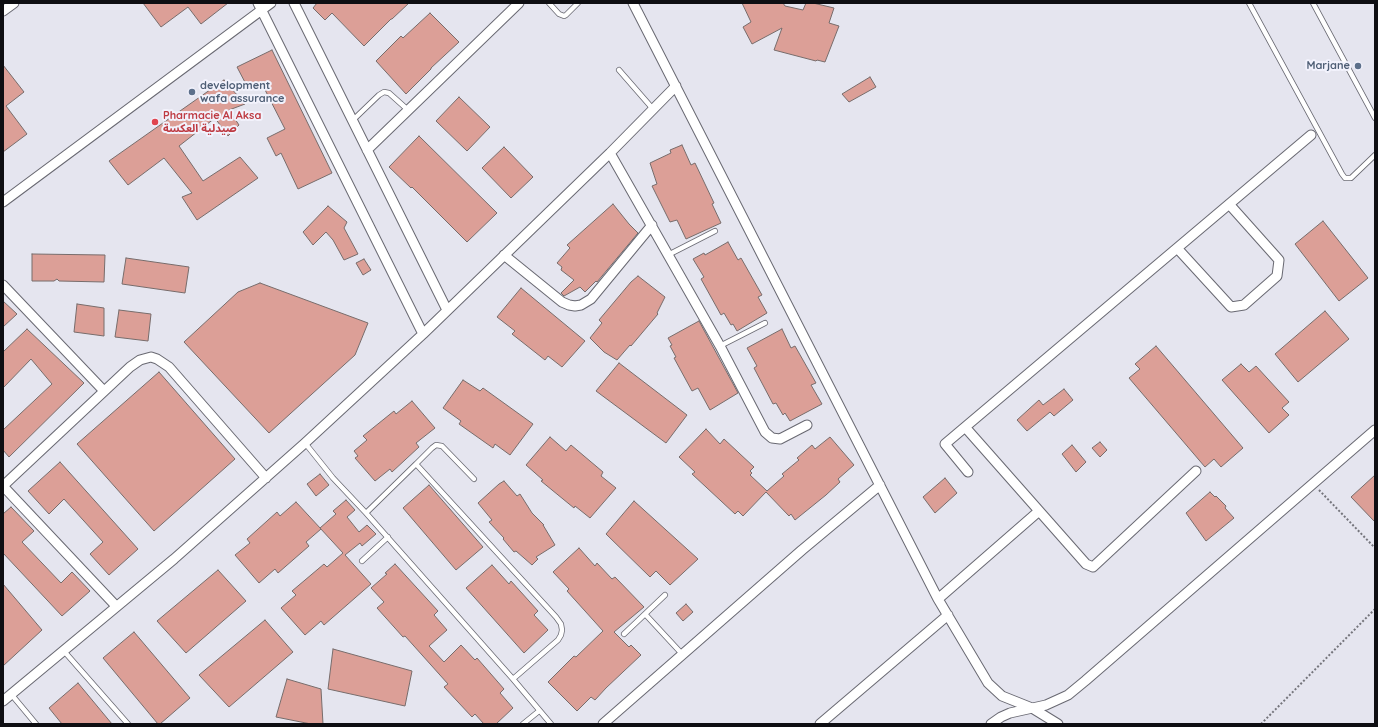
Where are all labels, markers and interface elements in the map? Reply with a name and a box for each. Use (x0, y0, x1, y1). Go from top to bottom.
place label: Marjane (1306, 59, 1350, 73)
marker: Marjane (1353, 61, 1363, 71)
place label: development wafa assurance (200, 79, 284, 105)
marker: development wafa assurance (187, 87, 197, 97)
place label: Pharmacie Al Aksa صيدلية العكسة (163, 109, 261, 135)
marker: Pharmacie Al Aksa صيدلية العكسة (150, 117, 160, 127)

